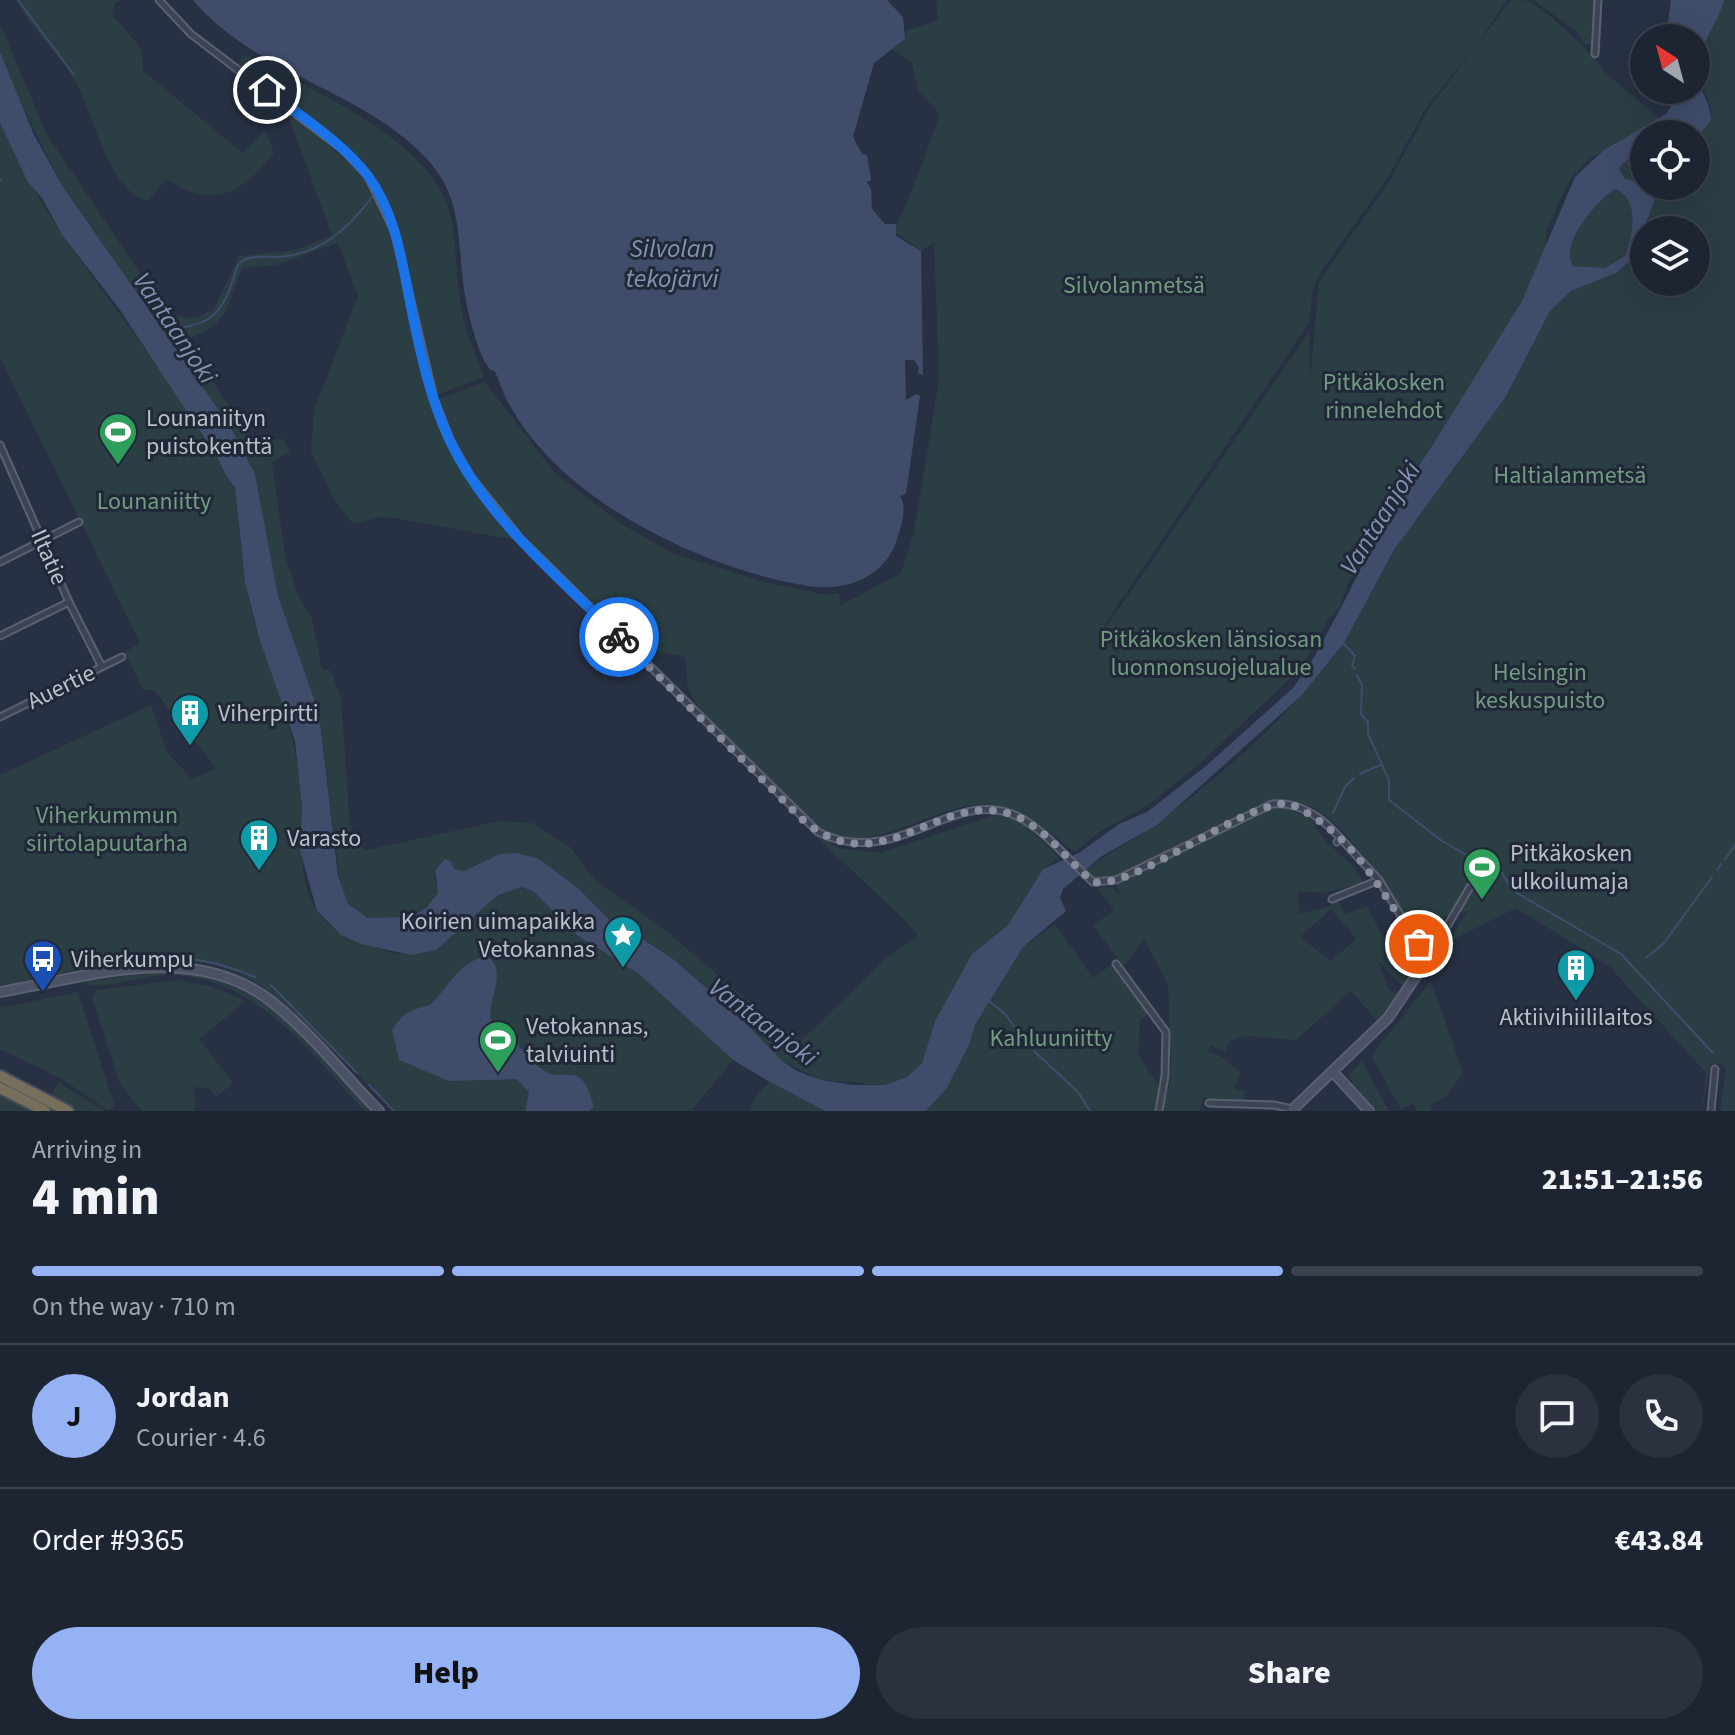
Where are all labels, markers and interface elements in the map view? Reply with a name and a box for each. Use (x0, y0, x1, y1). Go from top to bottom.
north arrow (1630, 24, 1710, 104)
map controls (1630, 24, 1710, 296)
pin (233, 56, 301, 124)
icon: home (245, 68, 289, 112)
button: locate (1630, 120, 1710, 200)
button: layers (1630, 216, 1710, 296)
water label: Silvolan tekojärvi (626, 230, 719, 297)
water label: Vantaanjoki (124, 265, 226, 392)
park label: Silvolanmetsä (1063, 268, 1205, 303)
park label: Pitkäkosken rinnelehdot (1323, 365, 1445, 428)
place label: Lounaniityn puistokenttä (146, 401, 272, 464)
sports icon: Lounaniityn puistokenttä (97, 411, 139, 466)
water label: Vantaanjoki (1331, 453, 1430, 582)
park label: Haltialanmetsä (1494, 458, 1646, 493)
park label: Lounaniitty (97, 484, 211, 519)
street label: Iltatie (21, 524, 77, 590)
courier (579, 597, 659, 677)
icon: bike (597, 615, 641, 659)
park label: Pitkäkosken länsiosan luonnonsuojelualue (1100, 622, 1322, 685)
street label: Auertie (21, 655, 101, 719)
park label: Helsingin keskuspuisto (1475, 655, 1605, 718)
building icon: Viherpirtti (169, 692, 211, 747)
place label: Viherpirtti (218, 696, 319, 731)
park label: Viherkummun siirtolapuutarha (26, 798, 188, 861)
building icon: Varasto (238, 817, 280, 872)
place label: Varasto (287, 821, 361, 856)
place label: Pitkäkosken ulkoilumaja (1510, 836, 1632, 899)
sports icon: Pitkäkosken ulkoilumaja (1461, 846, 1503, 901)
place label: Koirien uimapaikka Vetokannas (401, 904, 595, 967)
pin (1385, 910, 1453, 978)
place icon: Koirien uimapaikka Vetokannas (602, 914, 644, 969)
icon: bag (1397, 922, 1441, 966)
bus stop icon: Viherkumpu (22, 938, 64, 993)
place label: Viherkumpu (71, 942, 193, 977)
building icon: Aktiivihiililaitos (1555, 947, 1597, 1002)
water label: Vantaanjoki (701, 969, 826, 1076)
place label: Aktiivihiililaitos (1499, 1000, 1653, 1035)
place label: Vetokannas, talviuinti (526, 1009, 649, 1072)
sports icon: Vetokannas, talviuinti (477, 1019, 519, 1074)
park label: Kahluuniitty (989, 1021, 1113, 1056)
text: Arriving in (32, 1131, 142, 1168)
text: 21:51–21:56 (1542, 1158, 1703, 1201)
text: 4 min (32, 1161, 160, 1235)
text: On the way · 710 m (32, 1288, 236, 1325)
button: chat (1515, 1374, 1599, 1458)
button: phone (1619, 1374, 1703, 1458)
text: Jordan (136, 1376, 230, 1419)
text: J (66, 1395, 82, 1438)
text: Courier · 4.6 (136, 1419, 266, 1456)
text: Order #9365 (32, 1519, 185, 1562)
text: €43.84 (1615, 1519, 1703, 1562)
button: Help (32, 1627, 860, 1719)
button: Share (876, 1627, 1703, 1719)

